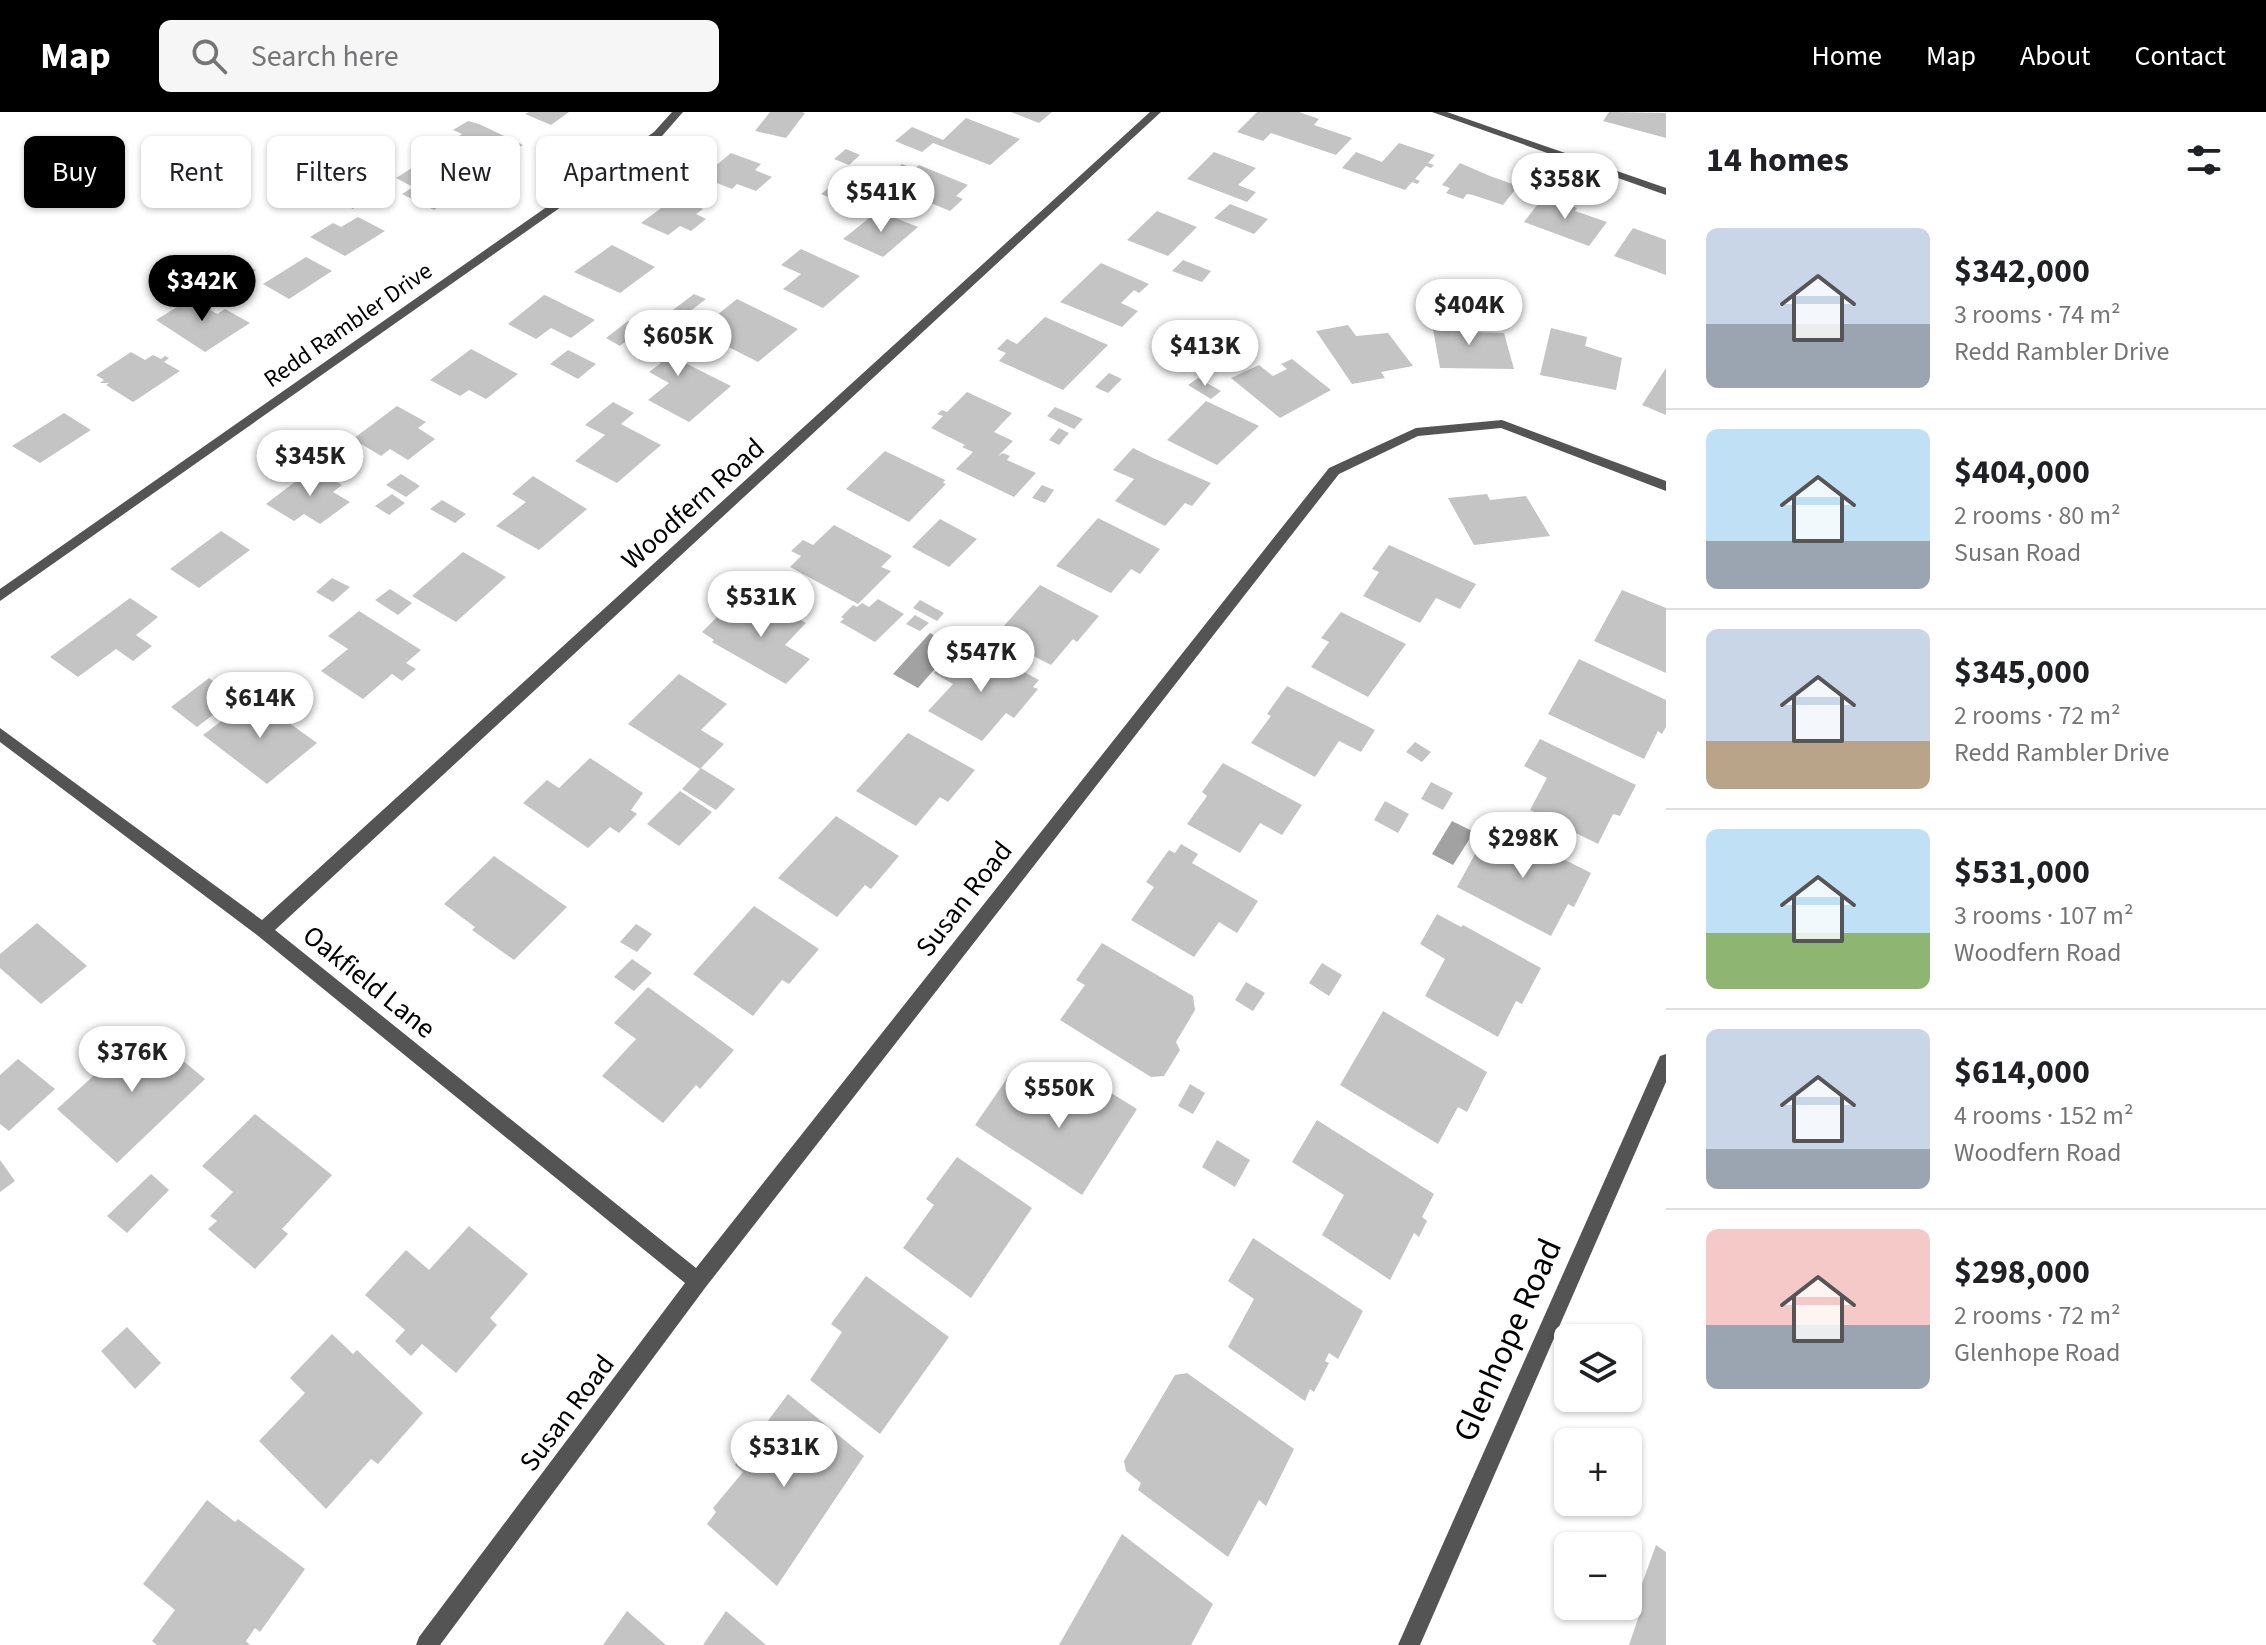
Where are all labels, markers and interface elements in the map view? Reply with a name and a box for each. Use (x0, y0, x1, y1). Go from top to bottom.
search box (159, 20, 719, 92)
text: Map (40, 29, 111, 83)
icon: search (187, 34, 231, 78)
text: Search here (251, 35, 399, 78)
text: Home (1811, 36, 1882, 76)
text: Map (1926, 36, 1976, 76)
text: About (2020, 36, 2091, 76)
text: Contact (2135, 36, 2226, 76)
chip: Buy (24, 136, 125, 208)
chip: Rent (141, 136, 251, 208)
chip: Filters (267, 136, 395, 208)
chip: New (411, 136, 520, 208)
chip: Apartment (536, 136, 717, 208)
text: 14 homes (1706, 136, 1849, 185)
icon: filters (2182, 138, 2226, 182)
pin: $358K (1509, 153, 1621, 221)
text: $358K (1530, 160, 1600, 197)
pin: $541K (825, 166, 937, 234)
text: $541K (846, 173, 916, 210)
text: $342,000 (1954, 247, 2090, 296)
street label: Redd Rambler Drive (257, 254, 439, 396)
pin: $342K (146, 255, 258, 323)
icon: home (1770, 260, 1866, 356)
text: $342K (167, 262, 237, 299)
pin: $404K (1413, 279, 1525, 347)
text: $404K (1434, 286, 1504, 323)
text: 3 rooms · 74 m² (1954, 296, 2121, 333)
pin: $605K (622, 310, 734, 378)
text: $605K (643, 317, 713, 354)
pin: $413K (1149, 320, 1261, 388)
text: $413K (1170, 327, 1240, 364)
text: Redd Rambler Drive (1954, 333, 2169, 370)
street label: Woodfern Road (613, 429, 773, 579)
pin: $345K (254, 430, 366, 498)
text: $345K (275, 437, 345, 474)
text: $404,000 (1954, 448, 2090, 497)
icon: home (1770, 461, 1866, 557)
text: 2 rooms · 80 m² (1954, 497, 2121, 534)
text: Susan Road (1954, 534, 2081, 571)
pin: $531K (705, 571, 817, 639)
text: $531K (726, 578, 796, 615)
pin: $547K (925, 626, 1037, 694)
text: $547K (946, 633, 1016, 670)
text: $345,000 (1954, 648, 2090, 697)
icon: home (1770, 661, 1866, 757)
pin: $614K (204, 672, 316, 740)
text: $614K (225, 679, 295, 716)
text: 2 rooms · 72 m² (1954, 697, 2121, 734)
text: Redd Rambler Drive (1954, 734, 2169, 771)
pin: $298K (1467, 812, 1579, 880)
text: $298K (1488, 819, 1558, 856)
street label: Susan Road (906, 833, 1022, 965)
text: $531,000 (1954, 848, 2090, 897)
icon: home (1770, 861, 1866, 957)
text: 3 rooms · 107 m² (1954, 897, 2133, 934)
street label: Oakfield Lane (294, 916, 444, 1048)
text: Woodfern Road (1954, 934, 2122, 971)
pin: $376K (76, 1026, 188, 1094)
text: $376K (97, 1033, 167, 1070)
text: $614,000 (1954, 1048, 2090, 1097)
icon: home (1770, 1061, 1866, 1157)
pin: $550K (1003, 1062, 1115, 1130)
text: $550K (1024, 1069, 1094, 1106)
text: 4 rooms · 152 m² (1954, 1097, 2133, 1134)
text: Woodfern Road (1954, 1134, 2122, 1171)
street label: Glenhope Road (1441, 1231, 1575, 1449)
text: $298,000 (1954, 1248, 2090, 1297)
icon: home (1770, 1261, 1866, 1357)
text: 2 rooms · 72 m² (1954, 1297, 2121, 1334)
map controls (1554, 1324, 1642, 1620)
button: layers (1554, 1324, 1642, 1412)
text: Glenhope Road (1954, 1334, 2120, 1371)
street label: Susan Road (510, 1346, 624, 1480)
pin: $531K (728, 1421, 840, 1489)
text: $531K (749, 1428, 819, 1465)
button: + (1554, 1428, 1642, 1516)
button: − (1554, 1532, 1642, 1620)

